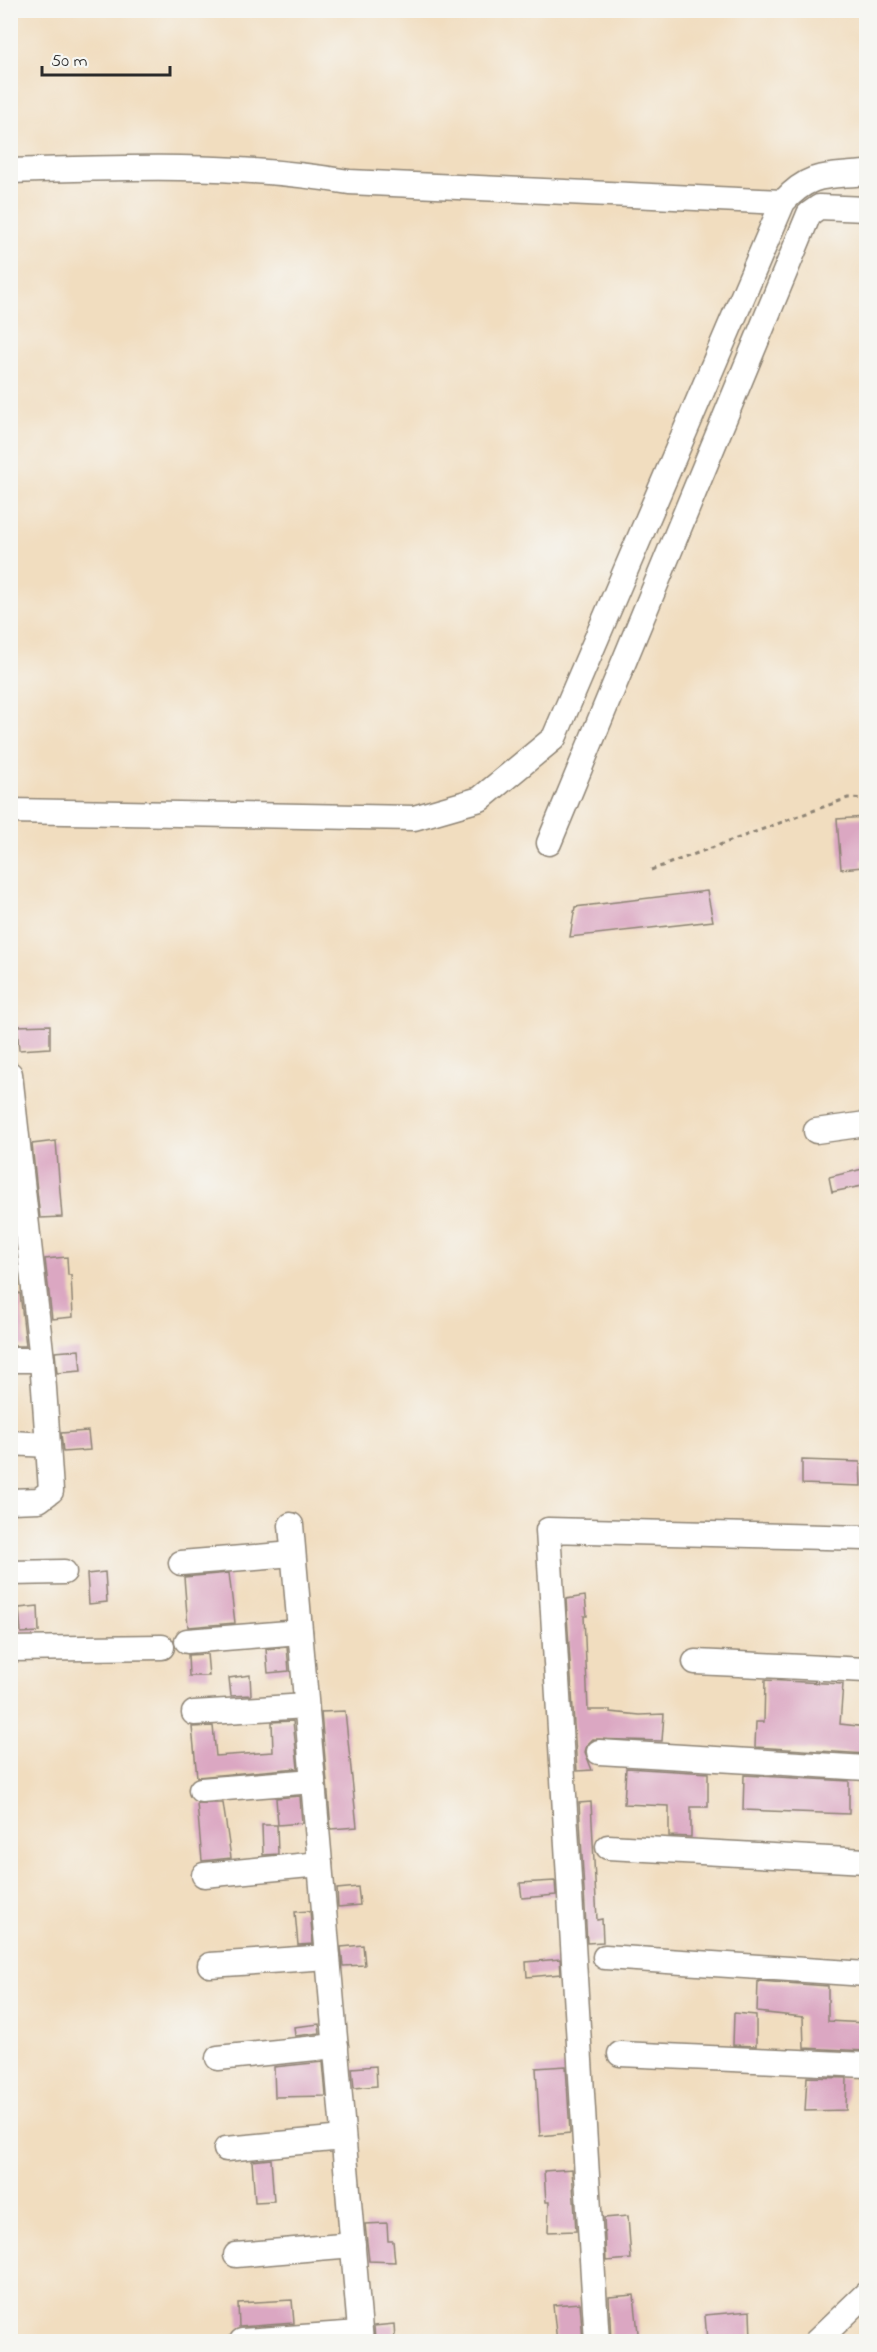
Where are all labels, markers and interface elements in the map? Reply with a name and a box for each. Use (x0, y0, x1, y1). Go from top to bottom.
scale bar (42, 39, 170, 77)
text: 50 m (51, 49, 88, 75)

